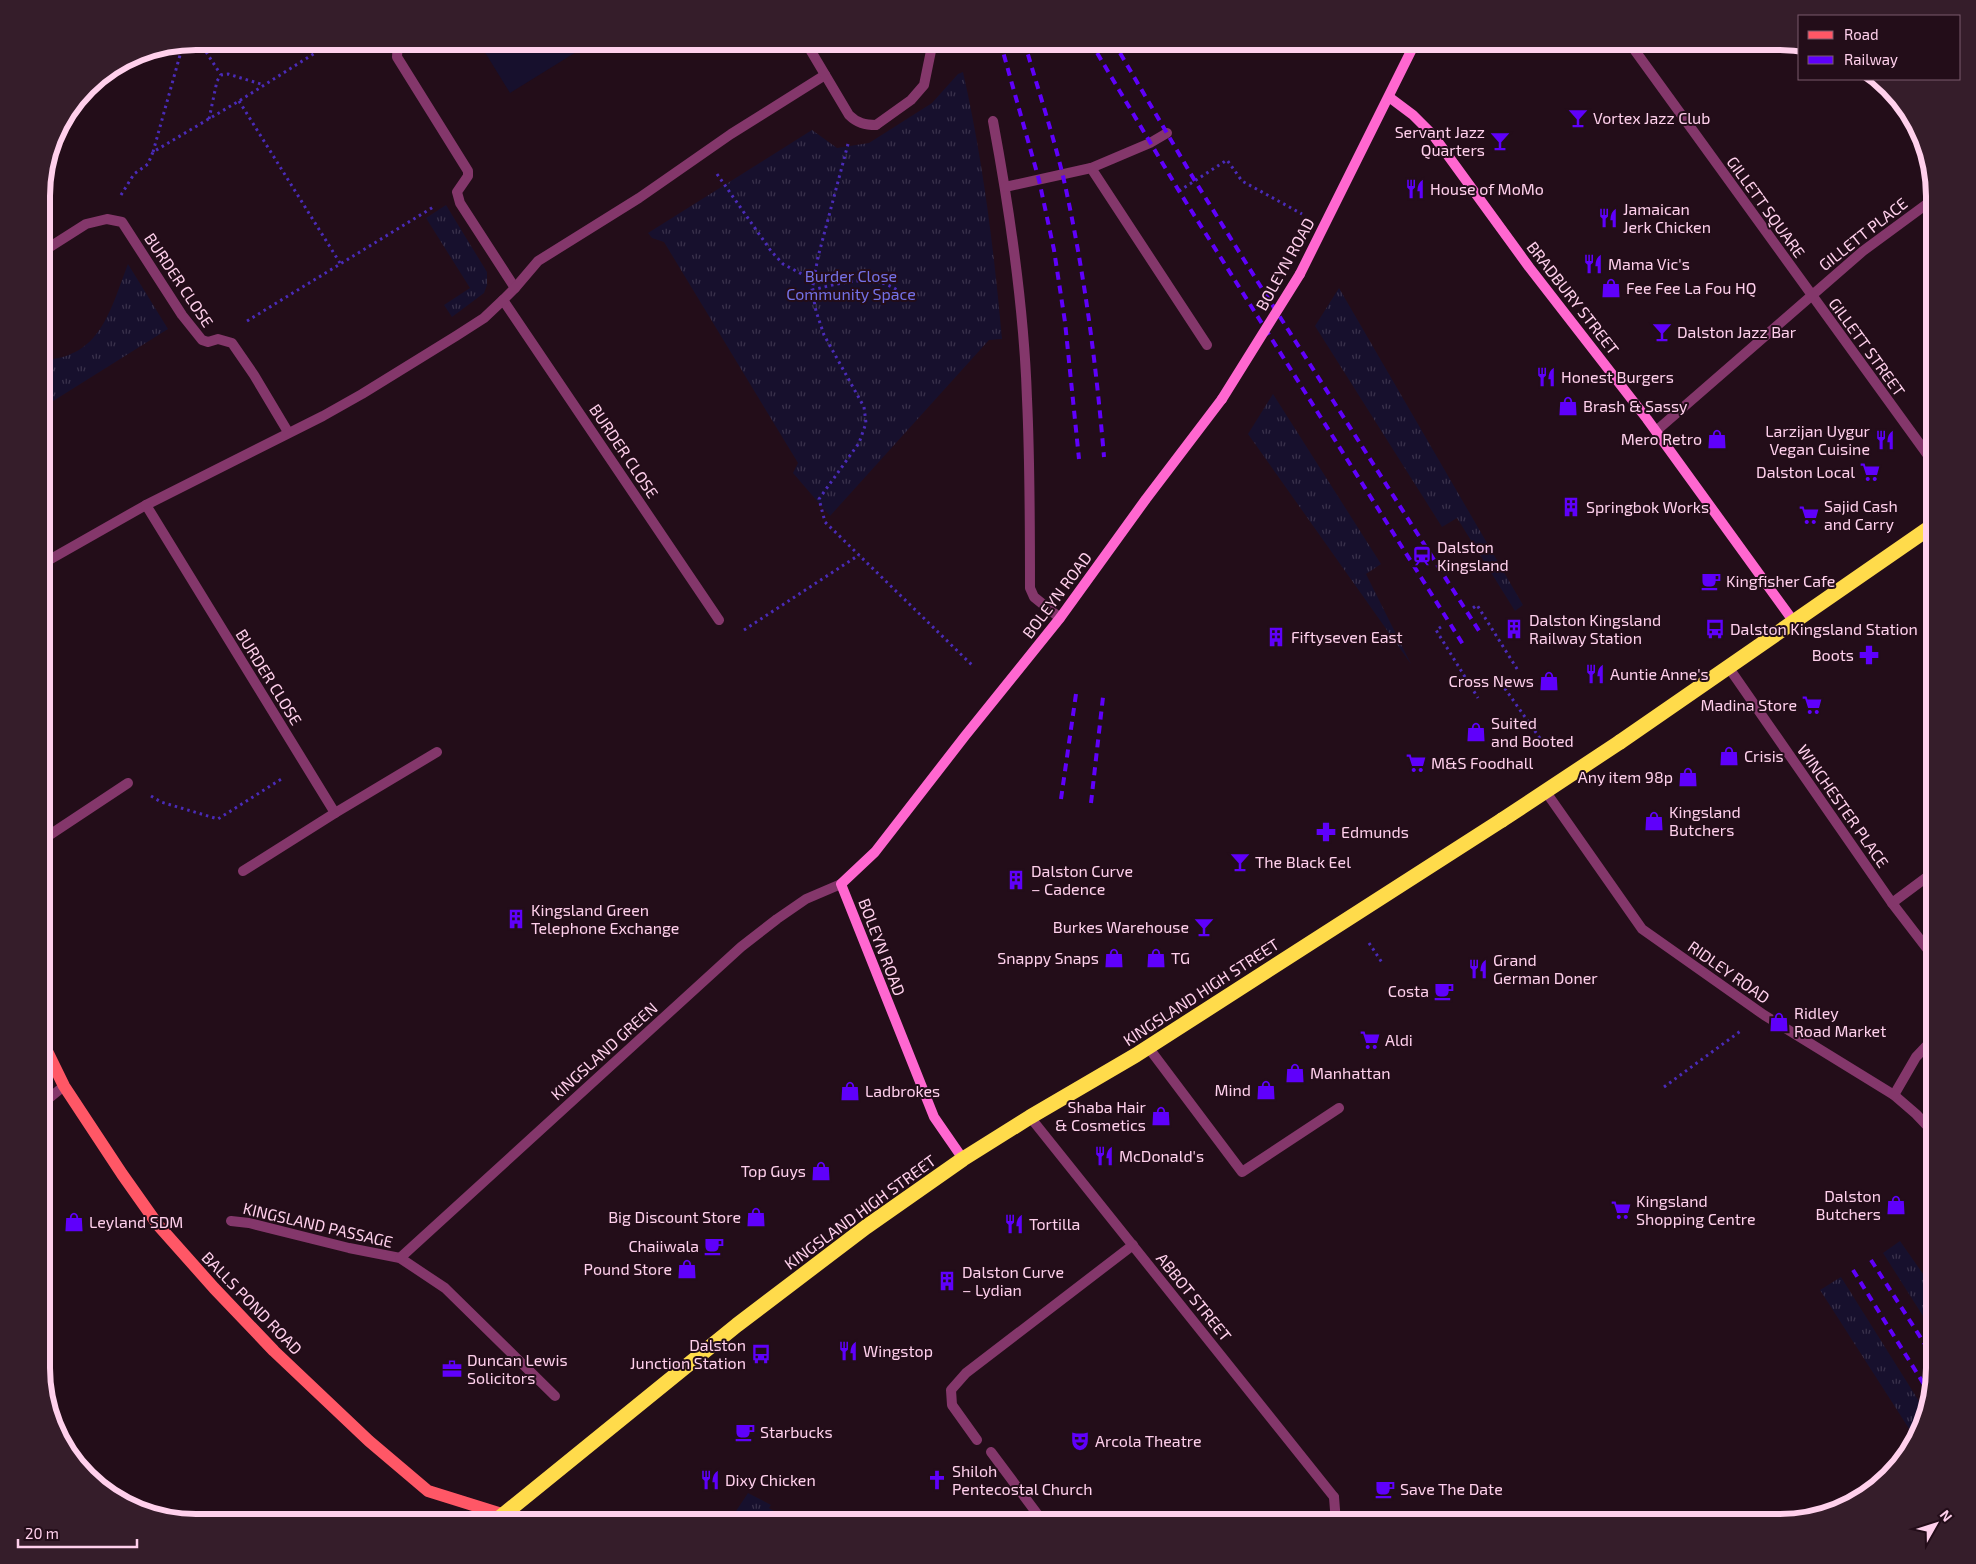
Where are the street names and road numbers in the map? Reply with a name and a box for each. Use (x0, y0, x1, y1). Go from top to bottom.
street label: GILLETT SQUARE (1722, 152, 1810, 262)
street label: GILLETT PLACE (1815, 193, 1911, 274)
street label: BOLEYN ROAD (1251, 214, 1318, 313)
street label: BURDER CLOSE (141, 229, 218, 330)
street label: BRADBURY STREET (1523, 237, 1623, 358)
street label: GILLETT STREET (1825, 294, 1909, 400)
street label: BURDER CLOSE (586, 400, 663, 501)
street label: BOLEYN ROAD (1018, 548, 1095, 641)
street label: BURDER CLOSE (232, 625, 306, 728)
street label: WINCHESTER PLACE (1794, 741, 1893, 871)
street label: BOLEYN ROAD (855, 895, 910, 998)
street label: KINGSLAND HIGH STREET (1119, 934, 1282, 1049)
street label: RIDLEY ROAD (1685, 937, 1774, 1007)
street label: KINGSLAND GREEN (546, 998, 661, 1103)
street label: KINGSLAND HIGH STREET (780, 1150, 939, 1273)
street label: KINGSLAND PASSAGE (241, 1198, 395, 1251)
street label: BALLS POND ROAD (198, 1247, 306, 1358)
street label: ABBOT STREET (1153, 1249, 1236, 1345)

